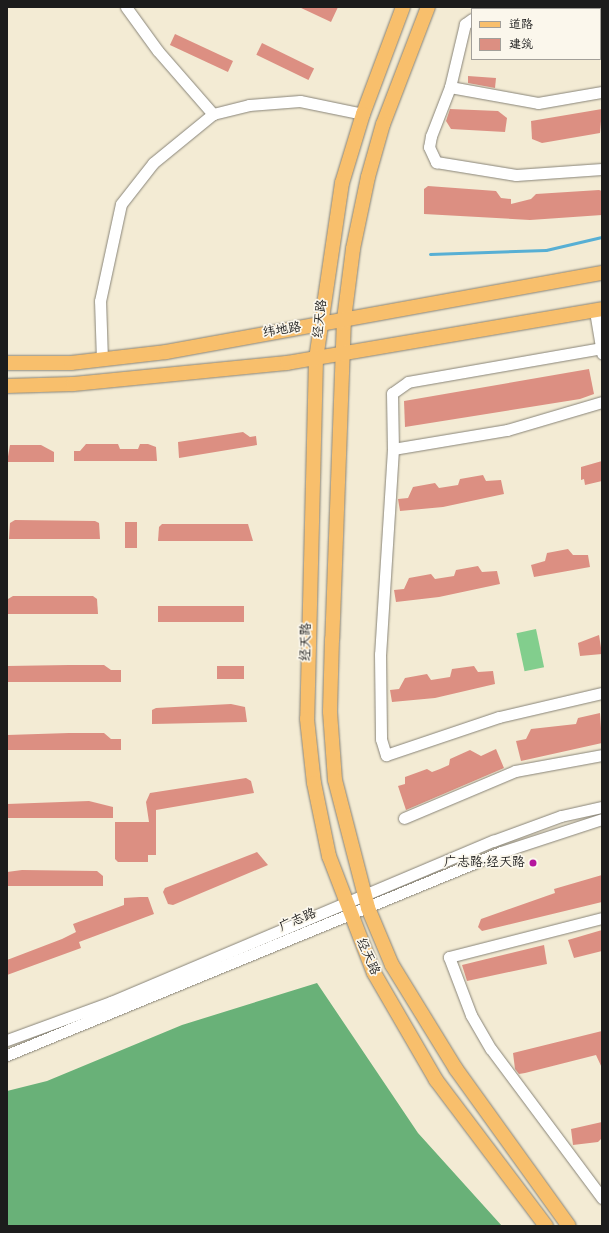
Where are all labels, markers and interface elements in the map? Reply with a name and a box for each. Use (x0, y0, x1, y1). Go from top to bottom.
legend (471, 8, 601, 60)
text: 道路 (509, 17, 533, 33)
text: 建筑 (509, 37, 533, 53)
street label: 经天路 (311, 299, 331, 339)
street label: 纬地路 (262, 320, 302, 342)
street label: 经天路 (299, 622, 315, 662)
place label: 广志路·经天路 (444, 855, 525, 871)
marker: 广志路·经天路 (528, 858, 538, 868)
street label: 广志路 (277, 906, 319, 936)
street label: 经天路 (352, 936, 382, 978)

